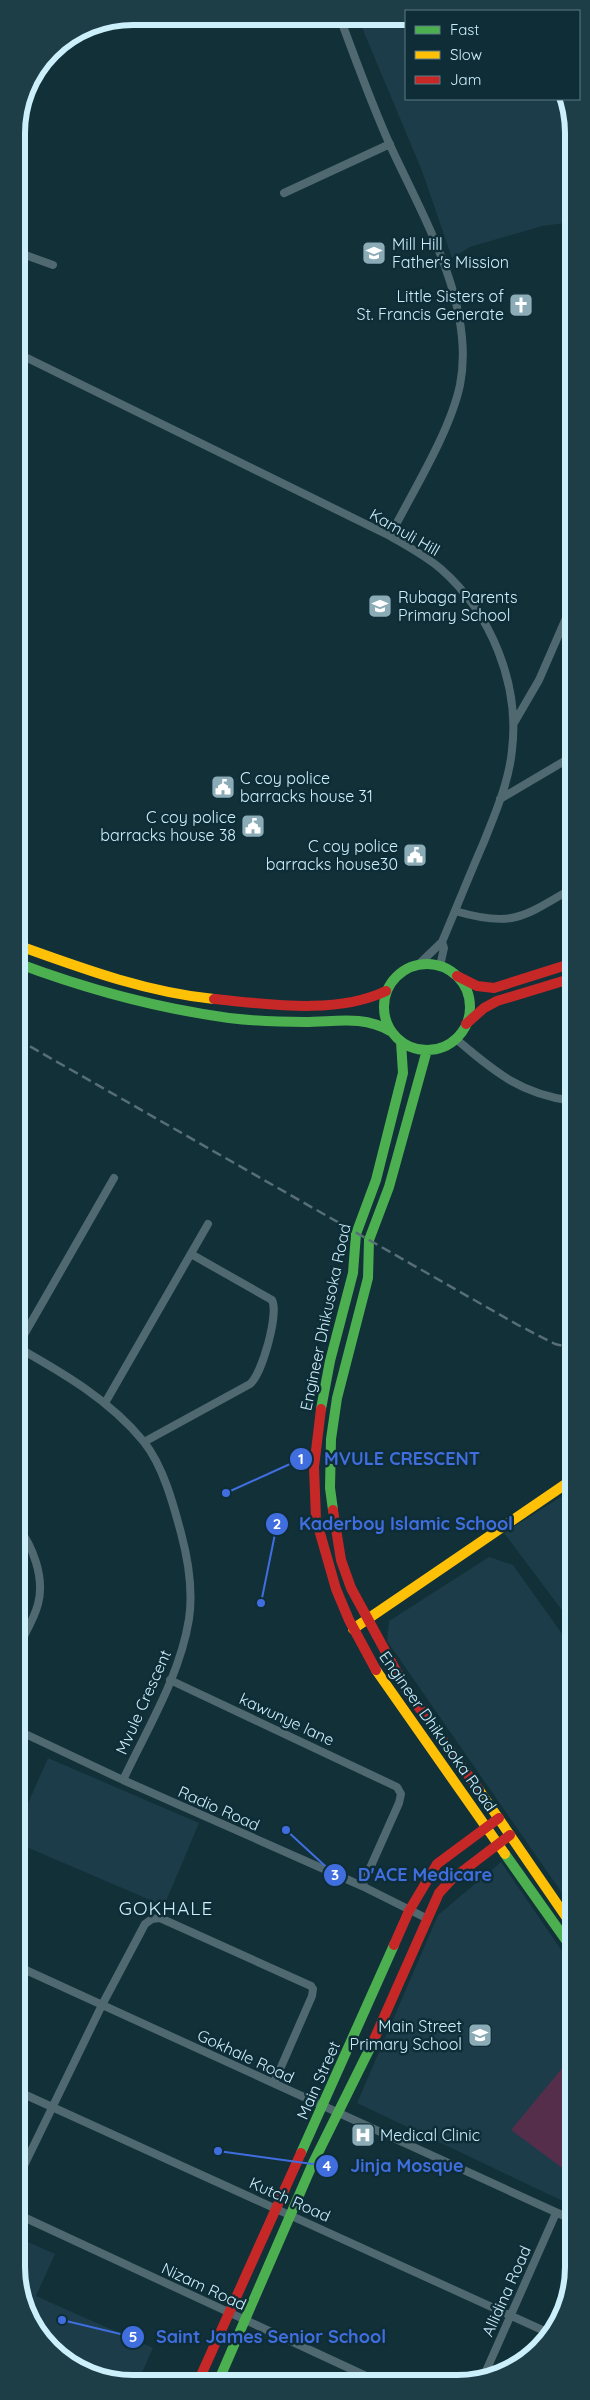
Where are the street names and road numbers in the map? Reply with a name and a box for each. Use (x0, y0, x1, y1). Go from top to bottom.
street label: Kamuli Hill (366, 504, 444, 560)
street label: Engineer Dhikusoka Road (295, 1222, 355, 1412)
street label: Mvule Crescent (111, 1647, 175, 1757)
street label: Engineer Dhikusoka Road (375, 1647, 501, 1815)
street label: kawunye lane (236, 1688, 338, 1750)
street label: Radio Road (175, 1781, 263, 1835)
street label: Gokhale Road (194, 2025, 298, 2087)
street label: Main Street (292, 2038, 344, 2122)
street label: Kutch Road (246, 2172, 334, 2226)
street label: Allidina Road (477, 2243, 535, 2339)
street label: Nizam Road (158, 2258, 250, 2314)

